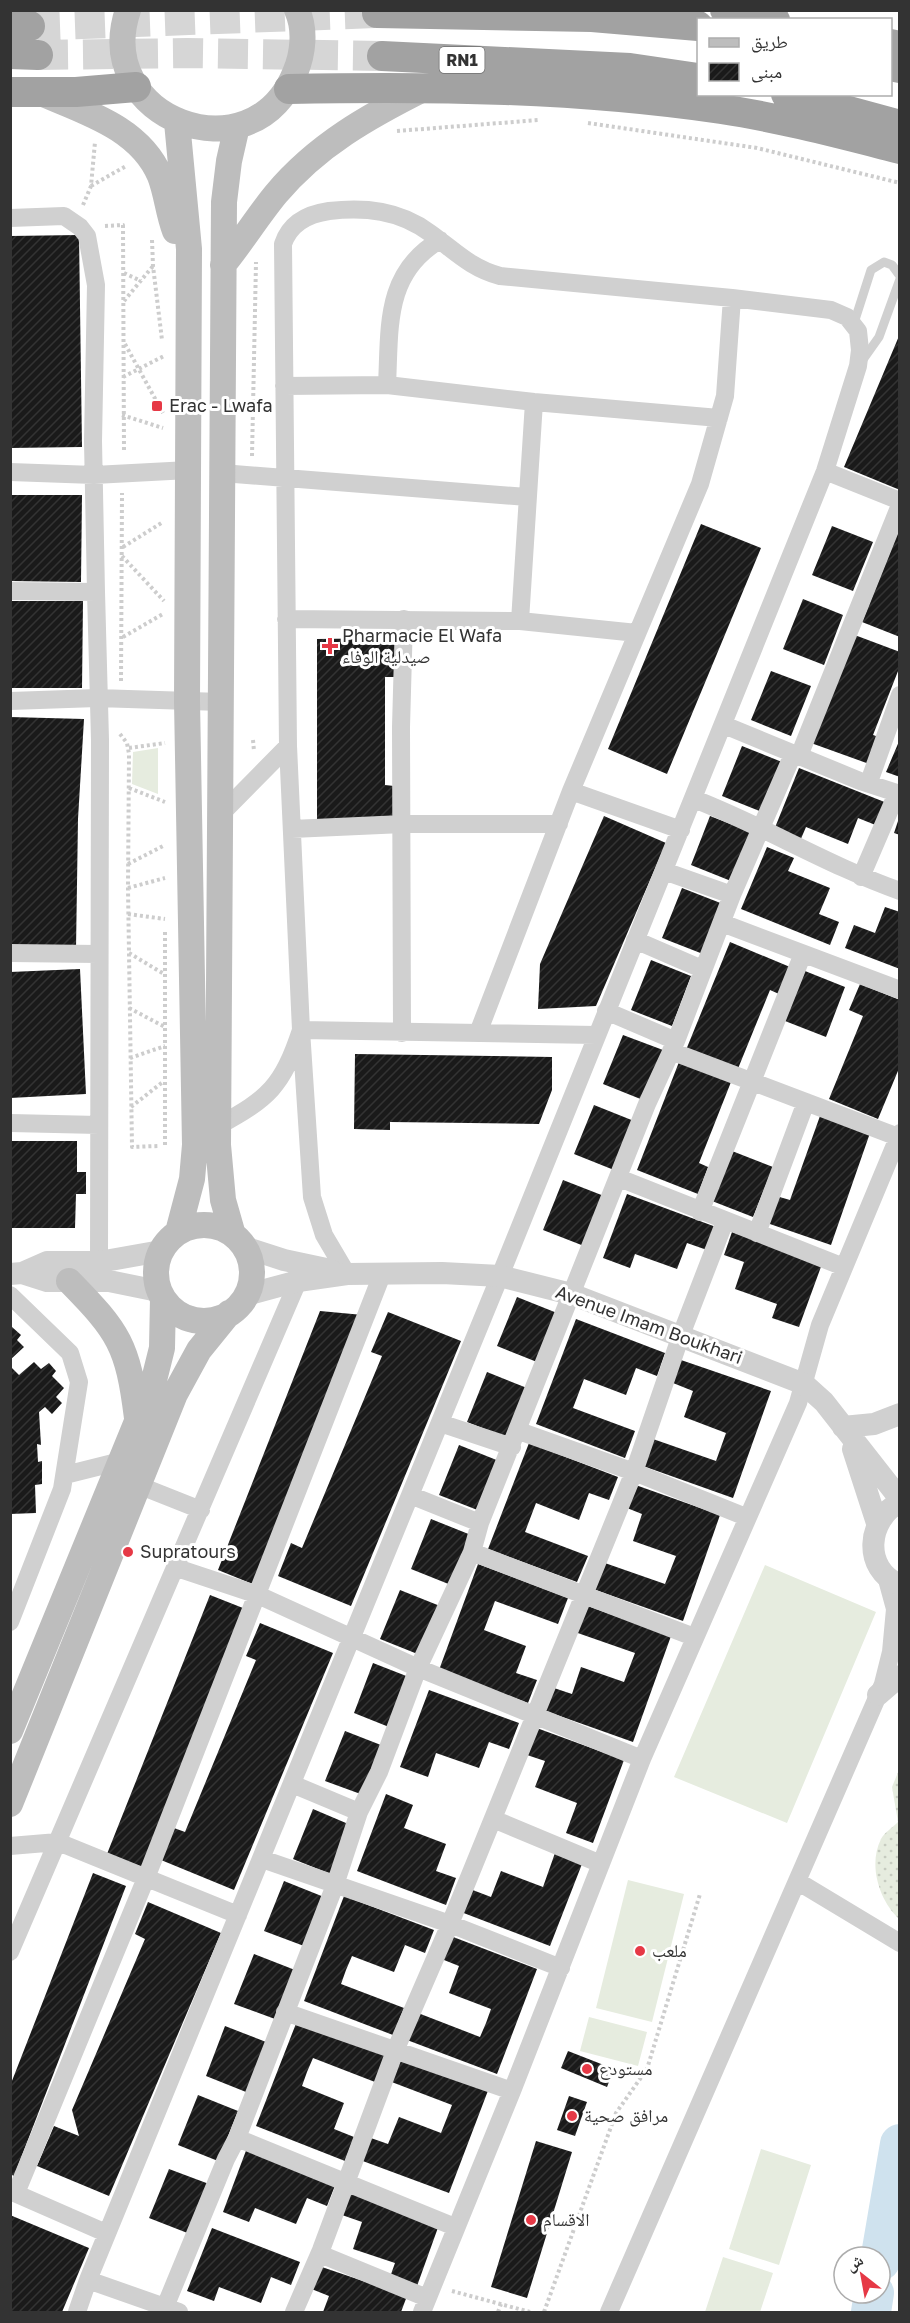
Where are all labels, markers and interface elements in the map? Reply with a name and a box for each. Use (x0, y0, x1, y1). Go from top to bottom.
legend (697, 18, 892, 96)
text: طريق (751, 30, 788, 53)
road number: RN1 (440, 47, 484, 73)
text: مبنى (751, 60, 782, 83)
place label: Erac - Lwafa (169, 394, 273, 416)
marker: Erac - Lwafa (150, 399, 164, 413)
place label: Pharmacie El Wafa صيدلية الوفاء (342, 624, 502, 667)
marker: Pharmacie El Wafa صيدلية الوفاء (323, 639, 337, 653)
street label: Avenue Imam Boukhari (553, 1280, 746, 1368)
place label: Supratours (140, 1540, 236, 1562)
marker: Supratours (121, 1545, 135, 1559)
place label: ملعب (652, 1939, 687, 1962)
marker: ملعب (633, 1944, 647, 1958)
place label: مستودع (599, 2057, 652, 2080)
marker: مستودع (580, 2062, 594, 2076)
place label: مرافق صحية (584, 2104, 668, 2127)
marker: مرافق صحية (565, 2109, 579, 2123)
place label: الاقسام (543, 2208, 589, 2232)
marker: الاقسام (524, 2213, 538, 2227)
north arrow (832, 2245, 892, 2305)
text: ش (842, 2249, 867, 2275)

